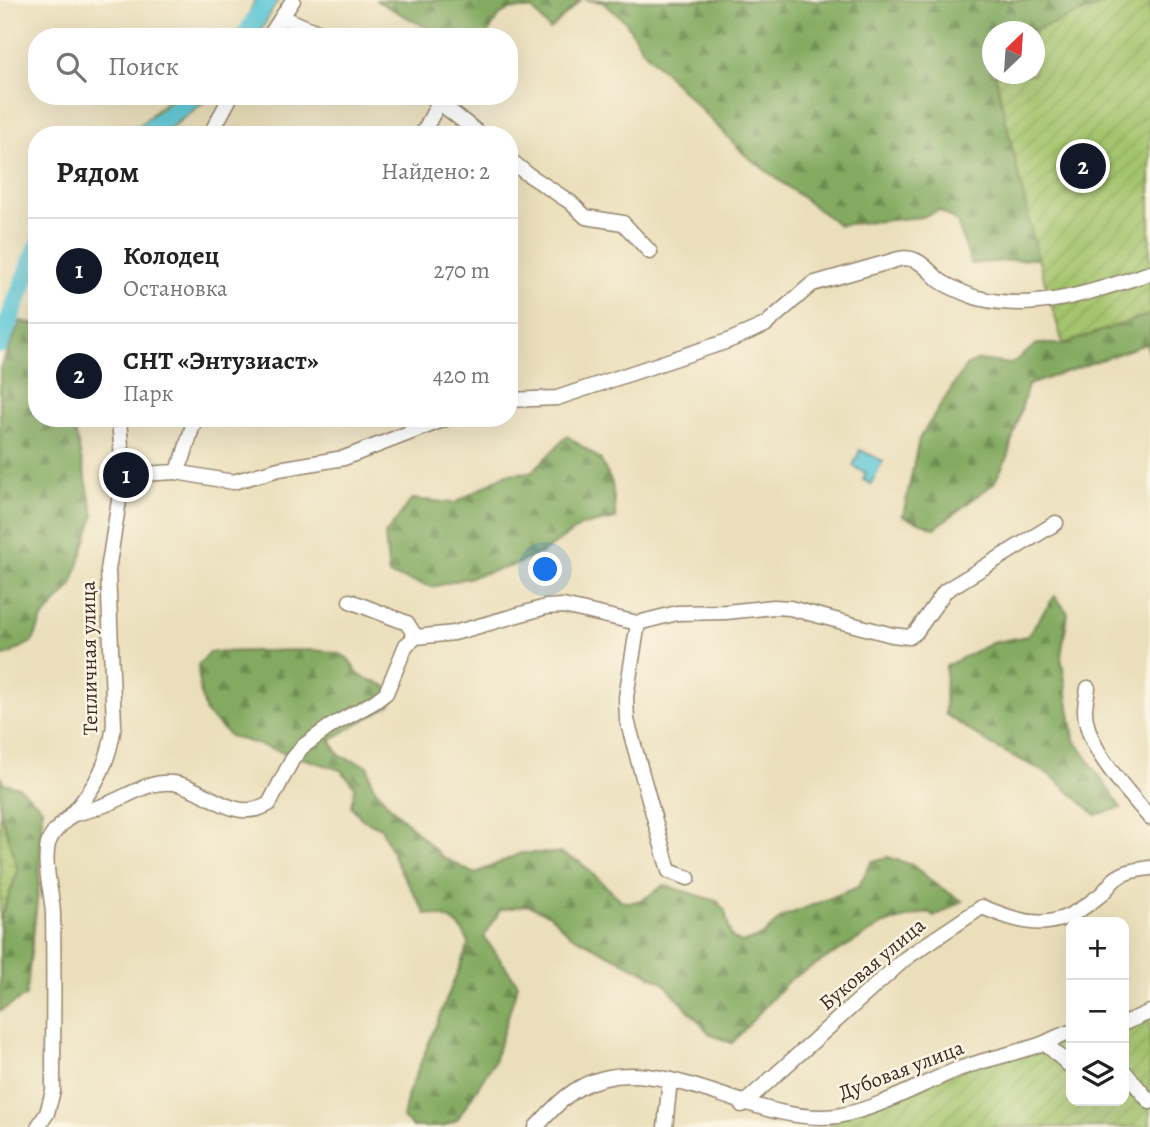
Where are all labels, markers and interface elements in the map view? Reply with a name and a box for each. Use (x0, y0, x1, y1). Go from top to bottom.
north arrow (982, 21, 1045, 84)
search box (28, 28, 518, 105)
icon: search (52, 48, 90, 86)
text: Поиск (108, 49, 179, 84)
pin: 2 (1060, 140, 1106, 192)
text: Рядом (56, 152, 139, 192)
text: Найдено: 2 (381, 156, 490, 187)
text: Колодец (123, 238, 219, 273)
text: 1 (75, 255, 83, 286)
text: 270 m (433, 255, 490, 286)
text: Остановка (123, 273, 228, 304)
text: СНТ «Энтузиаст» (123, 343, 319, 378)
text: 2 (73, 360, 85, 391)
text: 420 m (433, 360, 490, 391)
text: Парк (123, 378, 174, 409)
pin: 1 (103, 449, 149, 501)
your location (528, 552, 562, 586)
street label: Тепличная улица (74, 580, 104, 735)
street label: Буковая улица (813, 911, 931, 1017)
map controls (1066, 917, 1129, 1106)
button: + (1066, 917, 1129, 980)
button: − (1066, 980, 1129, 1043)
street label: Дубовая улица (834, 1033, 968, 1107)
button: layers (1066, 1043, 1129, 1106)

